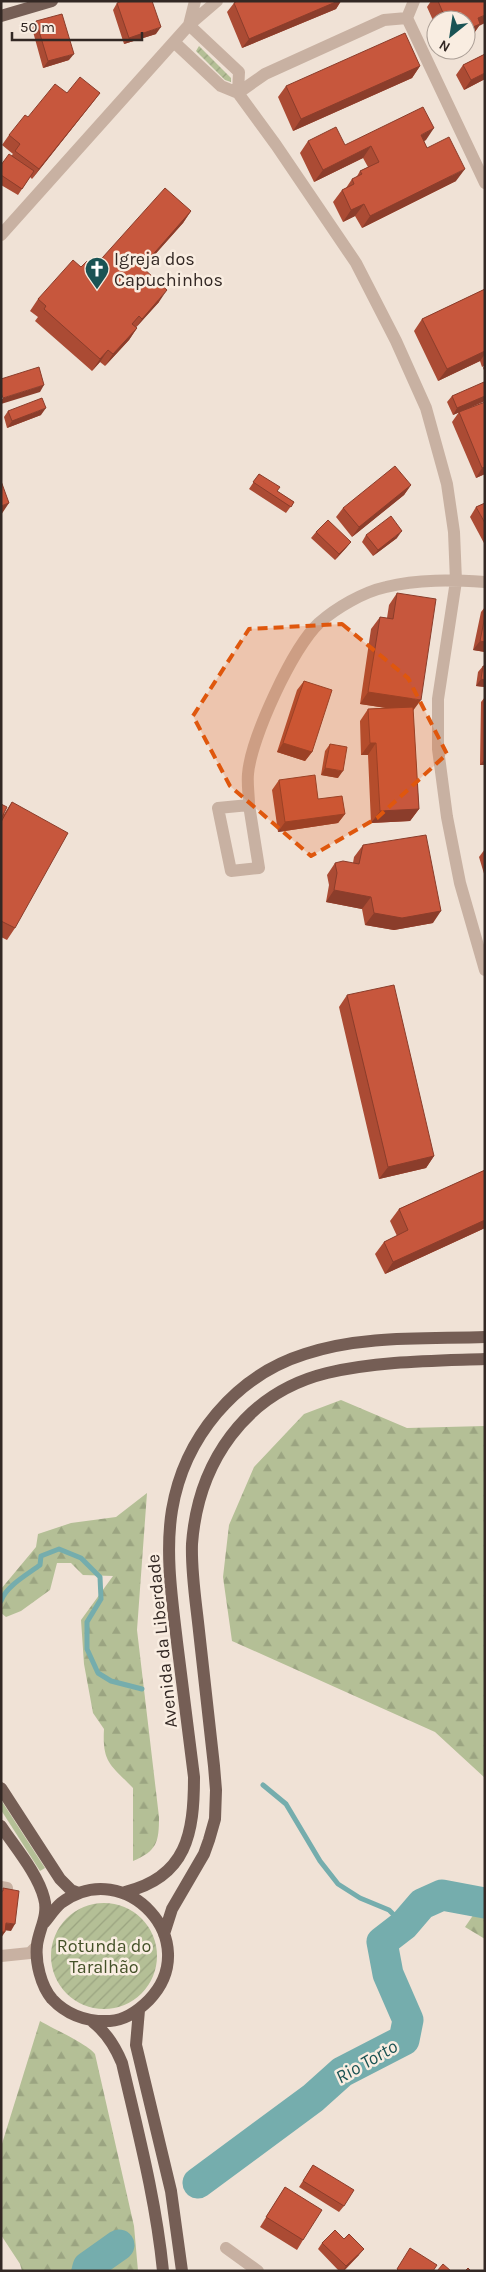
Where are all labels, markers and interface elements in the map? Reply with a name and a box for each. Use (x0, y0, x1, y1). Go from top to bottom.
scale bar (12, 10, 142, 42)
north arrow (426, 10, 476, 60)
text: 50 m (20, 18, 55, 36)
text: N (436, 36, 453, 56)
place label: Igreja dos Capuchinhos (114, 248, 223, 291)
church icon: Igreja dos Capuchinhos (84, 256, 110, 290)
street label: Avenida da Liberdade (142, 1553, 182, 1729)
park label: Rotunda do Taralhão (57, 1935, 151, 1978)
water label: Rio Torto (332, 2035, 402, 2088)

